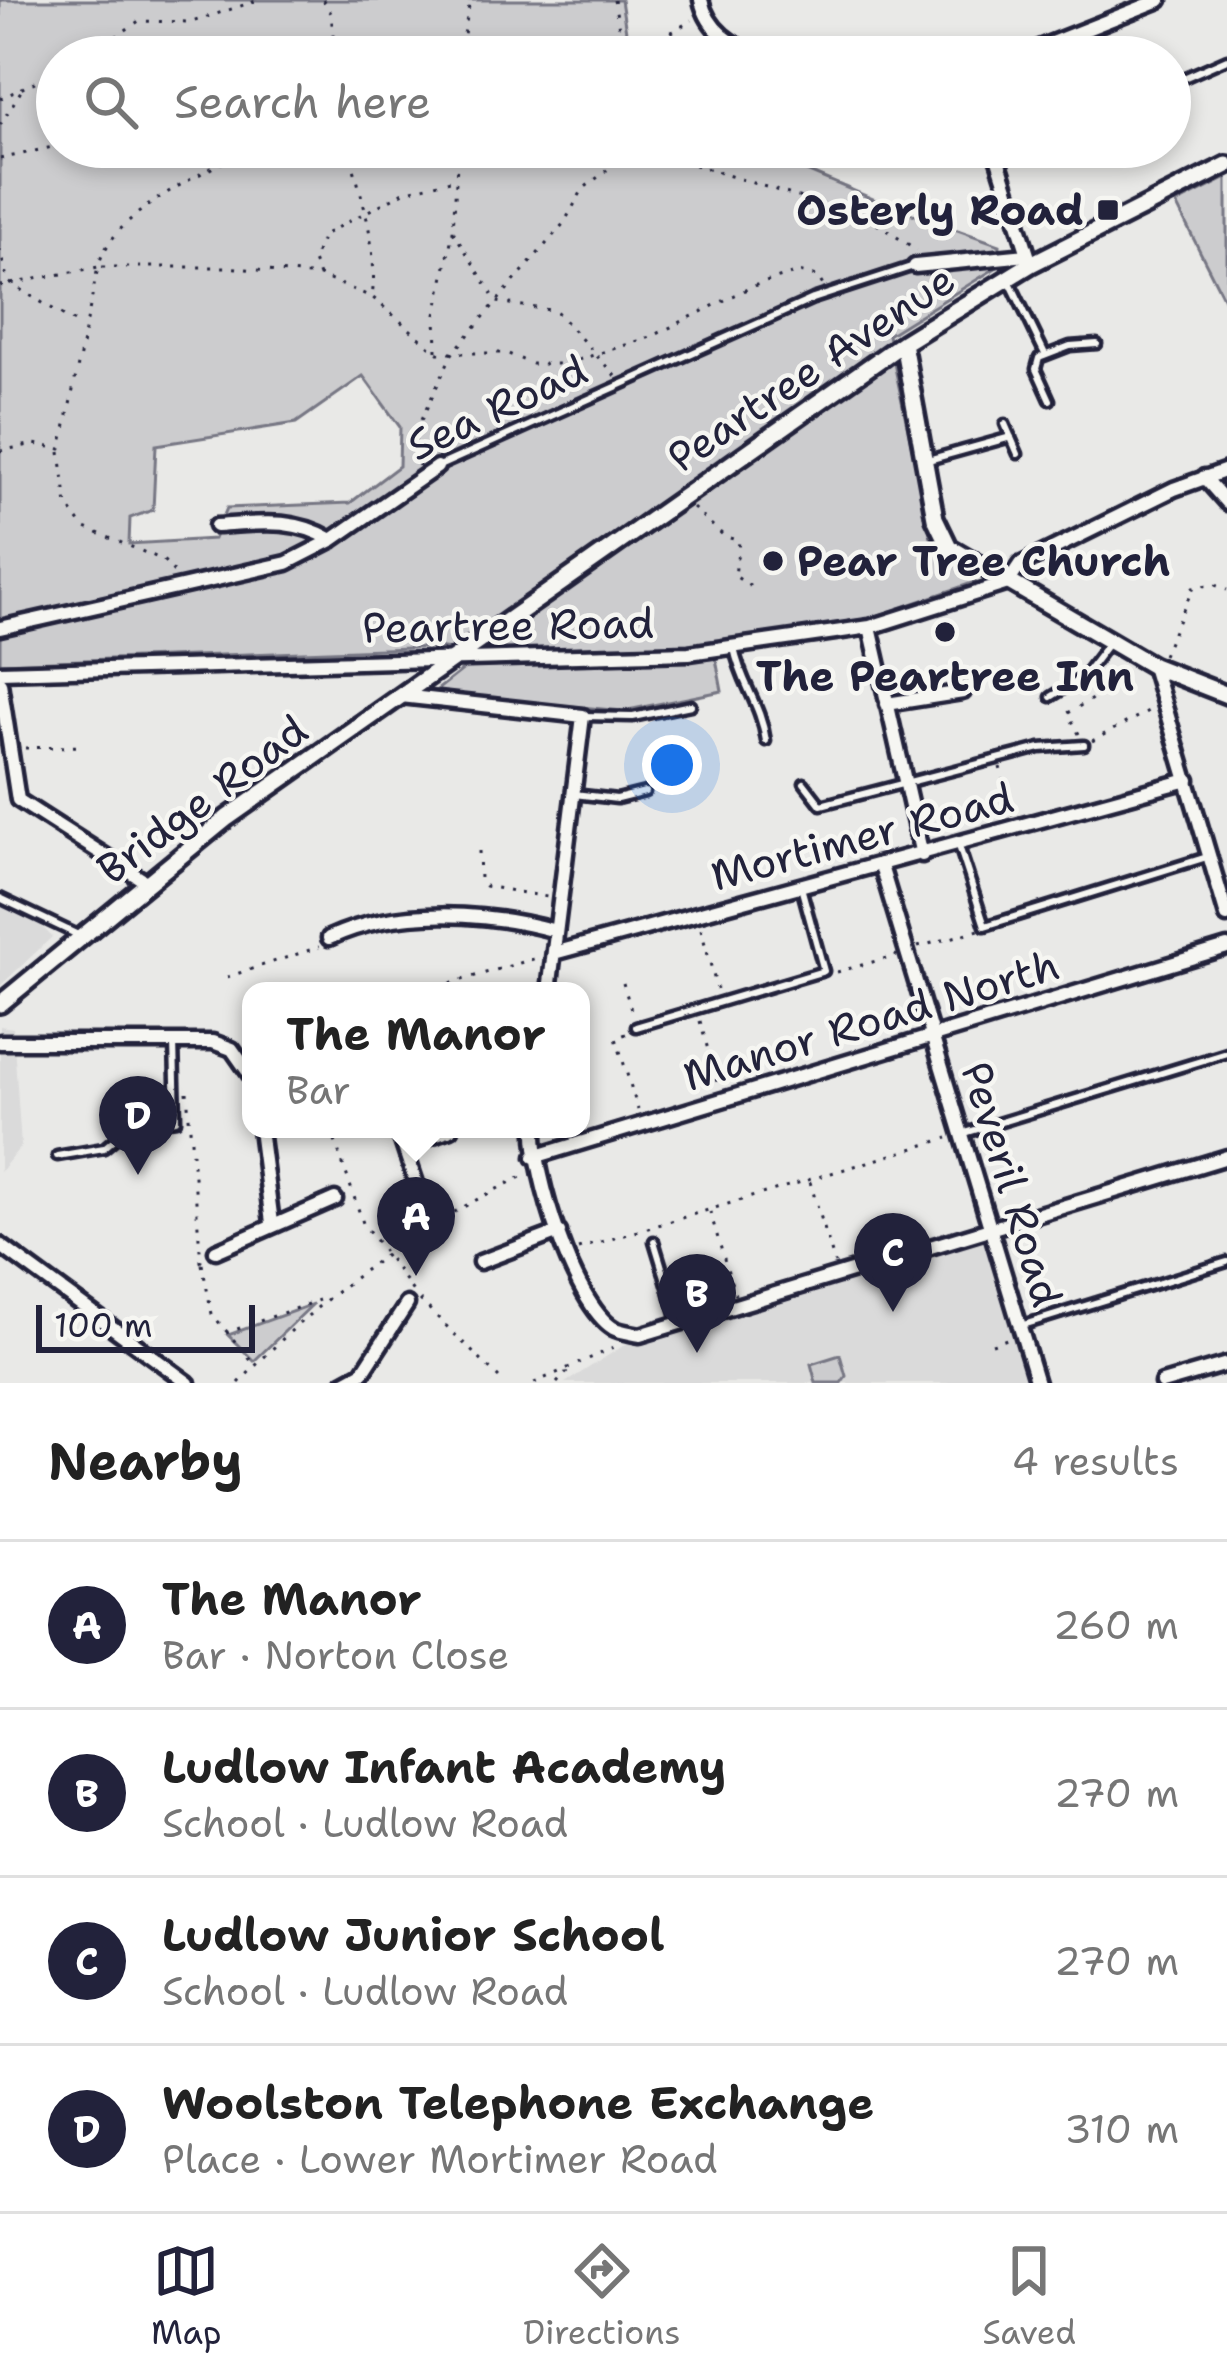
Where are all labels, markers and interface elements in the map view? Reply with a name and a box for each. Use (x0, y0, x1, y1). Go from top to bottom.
search box (36, 36, 1191, 168)
icon: search (78, 69, 144, 135)
text: Search here (174, 72, 431, 132)
place label: Osterly Road (796, 182, 1084, 238)
marker: Osterly Road (1095, 197, 1121, 223)
street label: Peartree Avenue (657, 251, 965, 485)
street label: Sea Road (398, 341, 596, 473)
place label: Pear Tree Church (797, 533, 1171, 589)
marker: Pear Tree Church (760, 548, 786, 574)
street label: Peartree Road (361, 594, 655, 656)
marker: The Peartree Inn (932, 619, 958, 645)
place label: The Peartree Inn (756, 648, 1134, 704)
street label: Bridge Road (85, 702, 319, 896)
your location (642, 735, 702, 795)
street label: Mortimer Road (705, 769, 1019, 903)
street label: Manor Road North (676, 936, 1066, 1104)
popup (242, 982, 590, 1138)
text: The Manor (286, 1004, 546, 1064)
street label: Peveril Road (948, 1055, 1076, 1313)
text: Bar (286, 1064, 351, 1116)
pin: D (99, 1076, 177, 1175)
pin: A (377, 1177, 455, 1276)
pin: C (854, 1213, 932, 1312)
pin: B (658, 1254, 736, 1353)
scale bar (36, 1299, 255, 1352)
text: 100 m (54, 1303, 153, 1348)
text: Nearby (48, 1427, 243, 1495)
text: 4 results (1012, 1435, 1179, 1487)
text: The Manor (162, 1569, 422, 1629)
text: A (72, 1599, 102, 1651)
text: 260 m (1053, 1599, 1179, 1651)
text: Bar · Norton Close (162, 1629, 509, 1681)
text: Ludlow Infant Academy (162, 1737, 726, 1797)
text: B (75, 1767, 99, 1819)
text: 270 m (1054, 1767, 1179, 1819)
text: School · Ludlow Road (162, 1797, 568, 1849)
text: Ludlow Junior School (162, 1905, 665, 1965)
text: C (75, 1935, 99, 1987)
text: 270 m (1054, 1935, 1179, 1987)
text: School · Ludlow Road (162, 1965, 568, 2017)
text: Woolston Telephone Exchange (162, 2073, 874, 2133)
text: D (73, 2103, 101, 2155)
text: 310 m (1064, 2103, 1179, 2155)
text: Place · Lower Mortimer Road (162, 2133, 718, 2185)
tab: Map (151, 2238, 222, 2355)
tab: Directions (523, 2238, 681, 2355)
tab: Saved (982, 2238, 1076, 2355)

